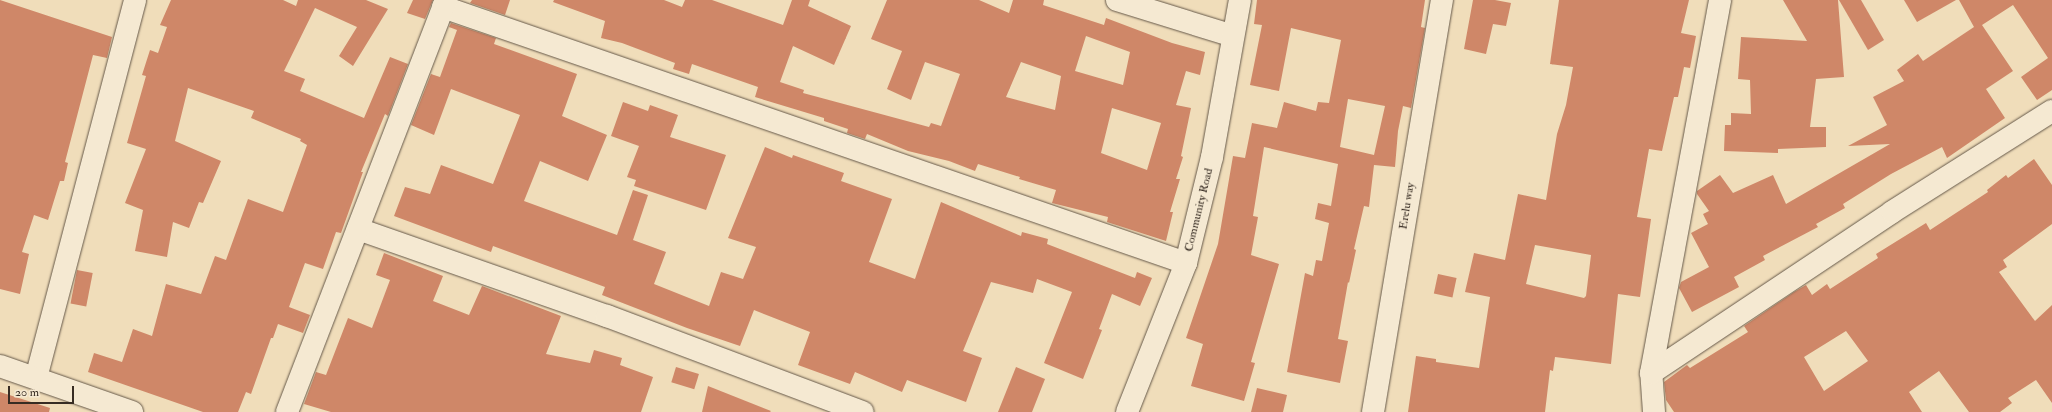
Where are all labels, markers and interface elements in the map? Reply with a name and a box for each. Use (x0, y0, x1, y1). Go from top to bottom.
street label: Community Road (1182, 167, 1216, 253)
street label: Erelu way (1396, 182, 1418, 230)
scale bar (10, 378, 76, 404)
text: 20 m (15, 385, 39, 400)

